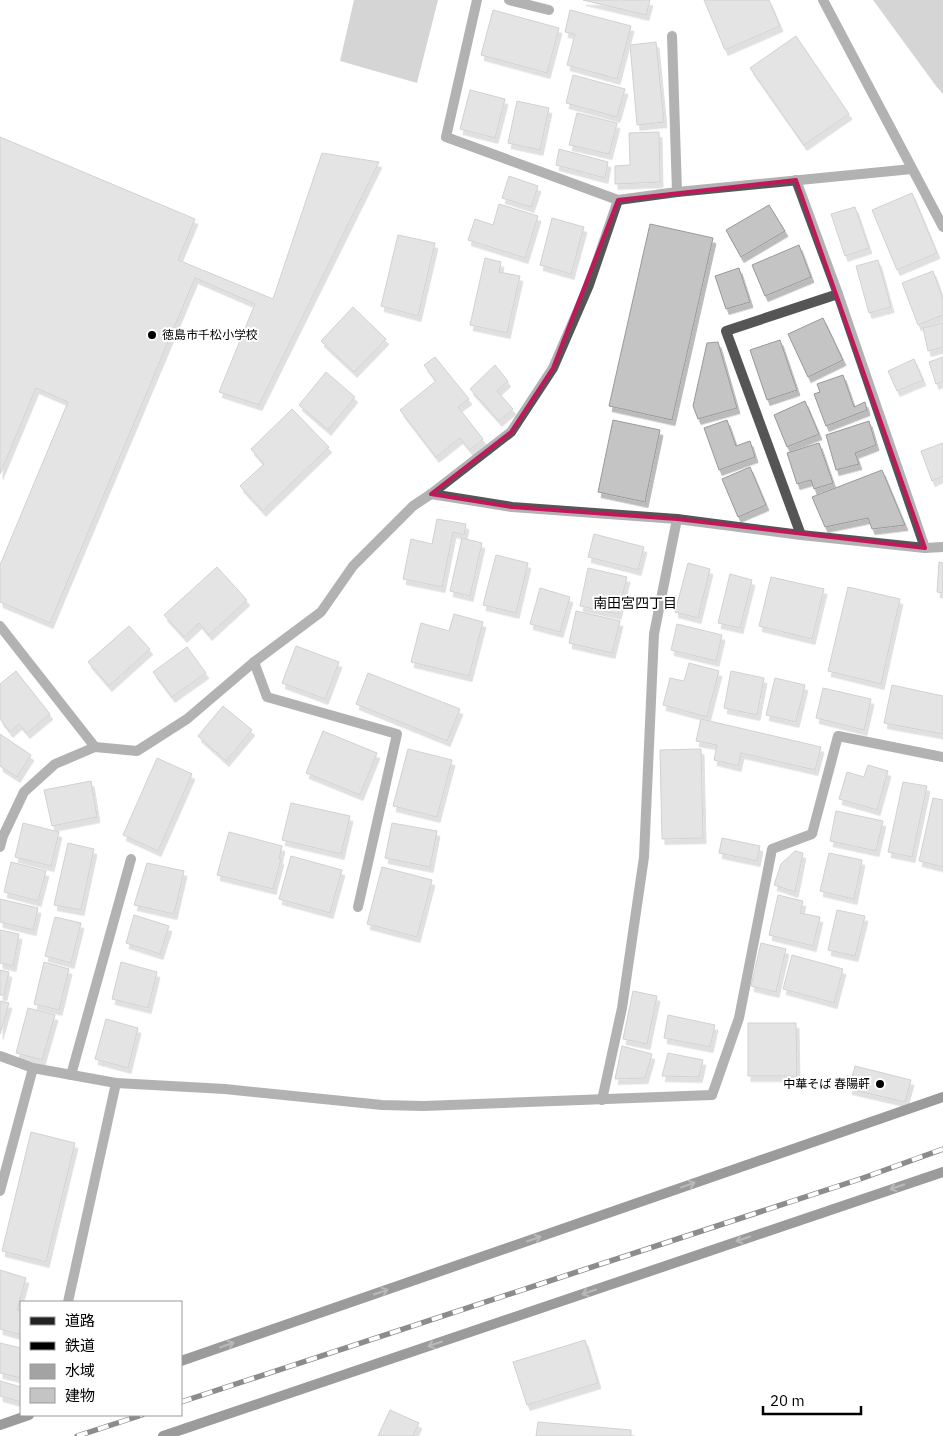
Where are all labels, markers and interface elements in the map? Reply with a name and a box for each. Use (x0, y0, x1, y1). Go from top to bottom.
place label: 徳島市千松小学校 (162, 327, 258, 342)
marker: 徳島市千松小学校 (146, 329, 158, 341)
district label: 南田宮四丁目 (593, 594, 677, 612)
place label: 中華そば 春陽軒 (783, 1076, 870, 1091)
marker: 中華そば 春陽軒 (874, 1078, 886, 1090)
one-way arrow (680, 1180, 695, 1189)
one-way arrow (890, 1183, 905, 1192)
one-way arrow (526, 1234, 542, 1243)
one-way arrow (735, 1235, 751, 1245)
one-way arrow (373, 1287, 388, 1296)
one-way arrow (581, 1287, 597, 1297)
legend (20, 1301, 182, 1416)
text: 道路 (65, 1311, 95, 1330)
text: 鉄道 (65, 1336, 95, 1355)
one-way arrow (219, 1340, 235, 1349)
one-way arrow (428, 1340, 443, 1349)
text: 水域 (65, 1361, 95, 1380)
scale bar (763, 1384, 860, 1416)
text: 建物 (65, 1386, 95, 1405)
text: 20 m (770, 1391, 805, 1410)

